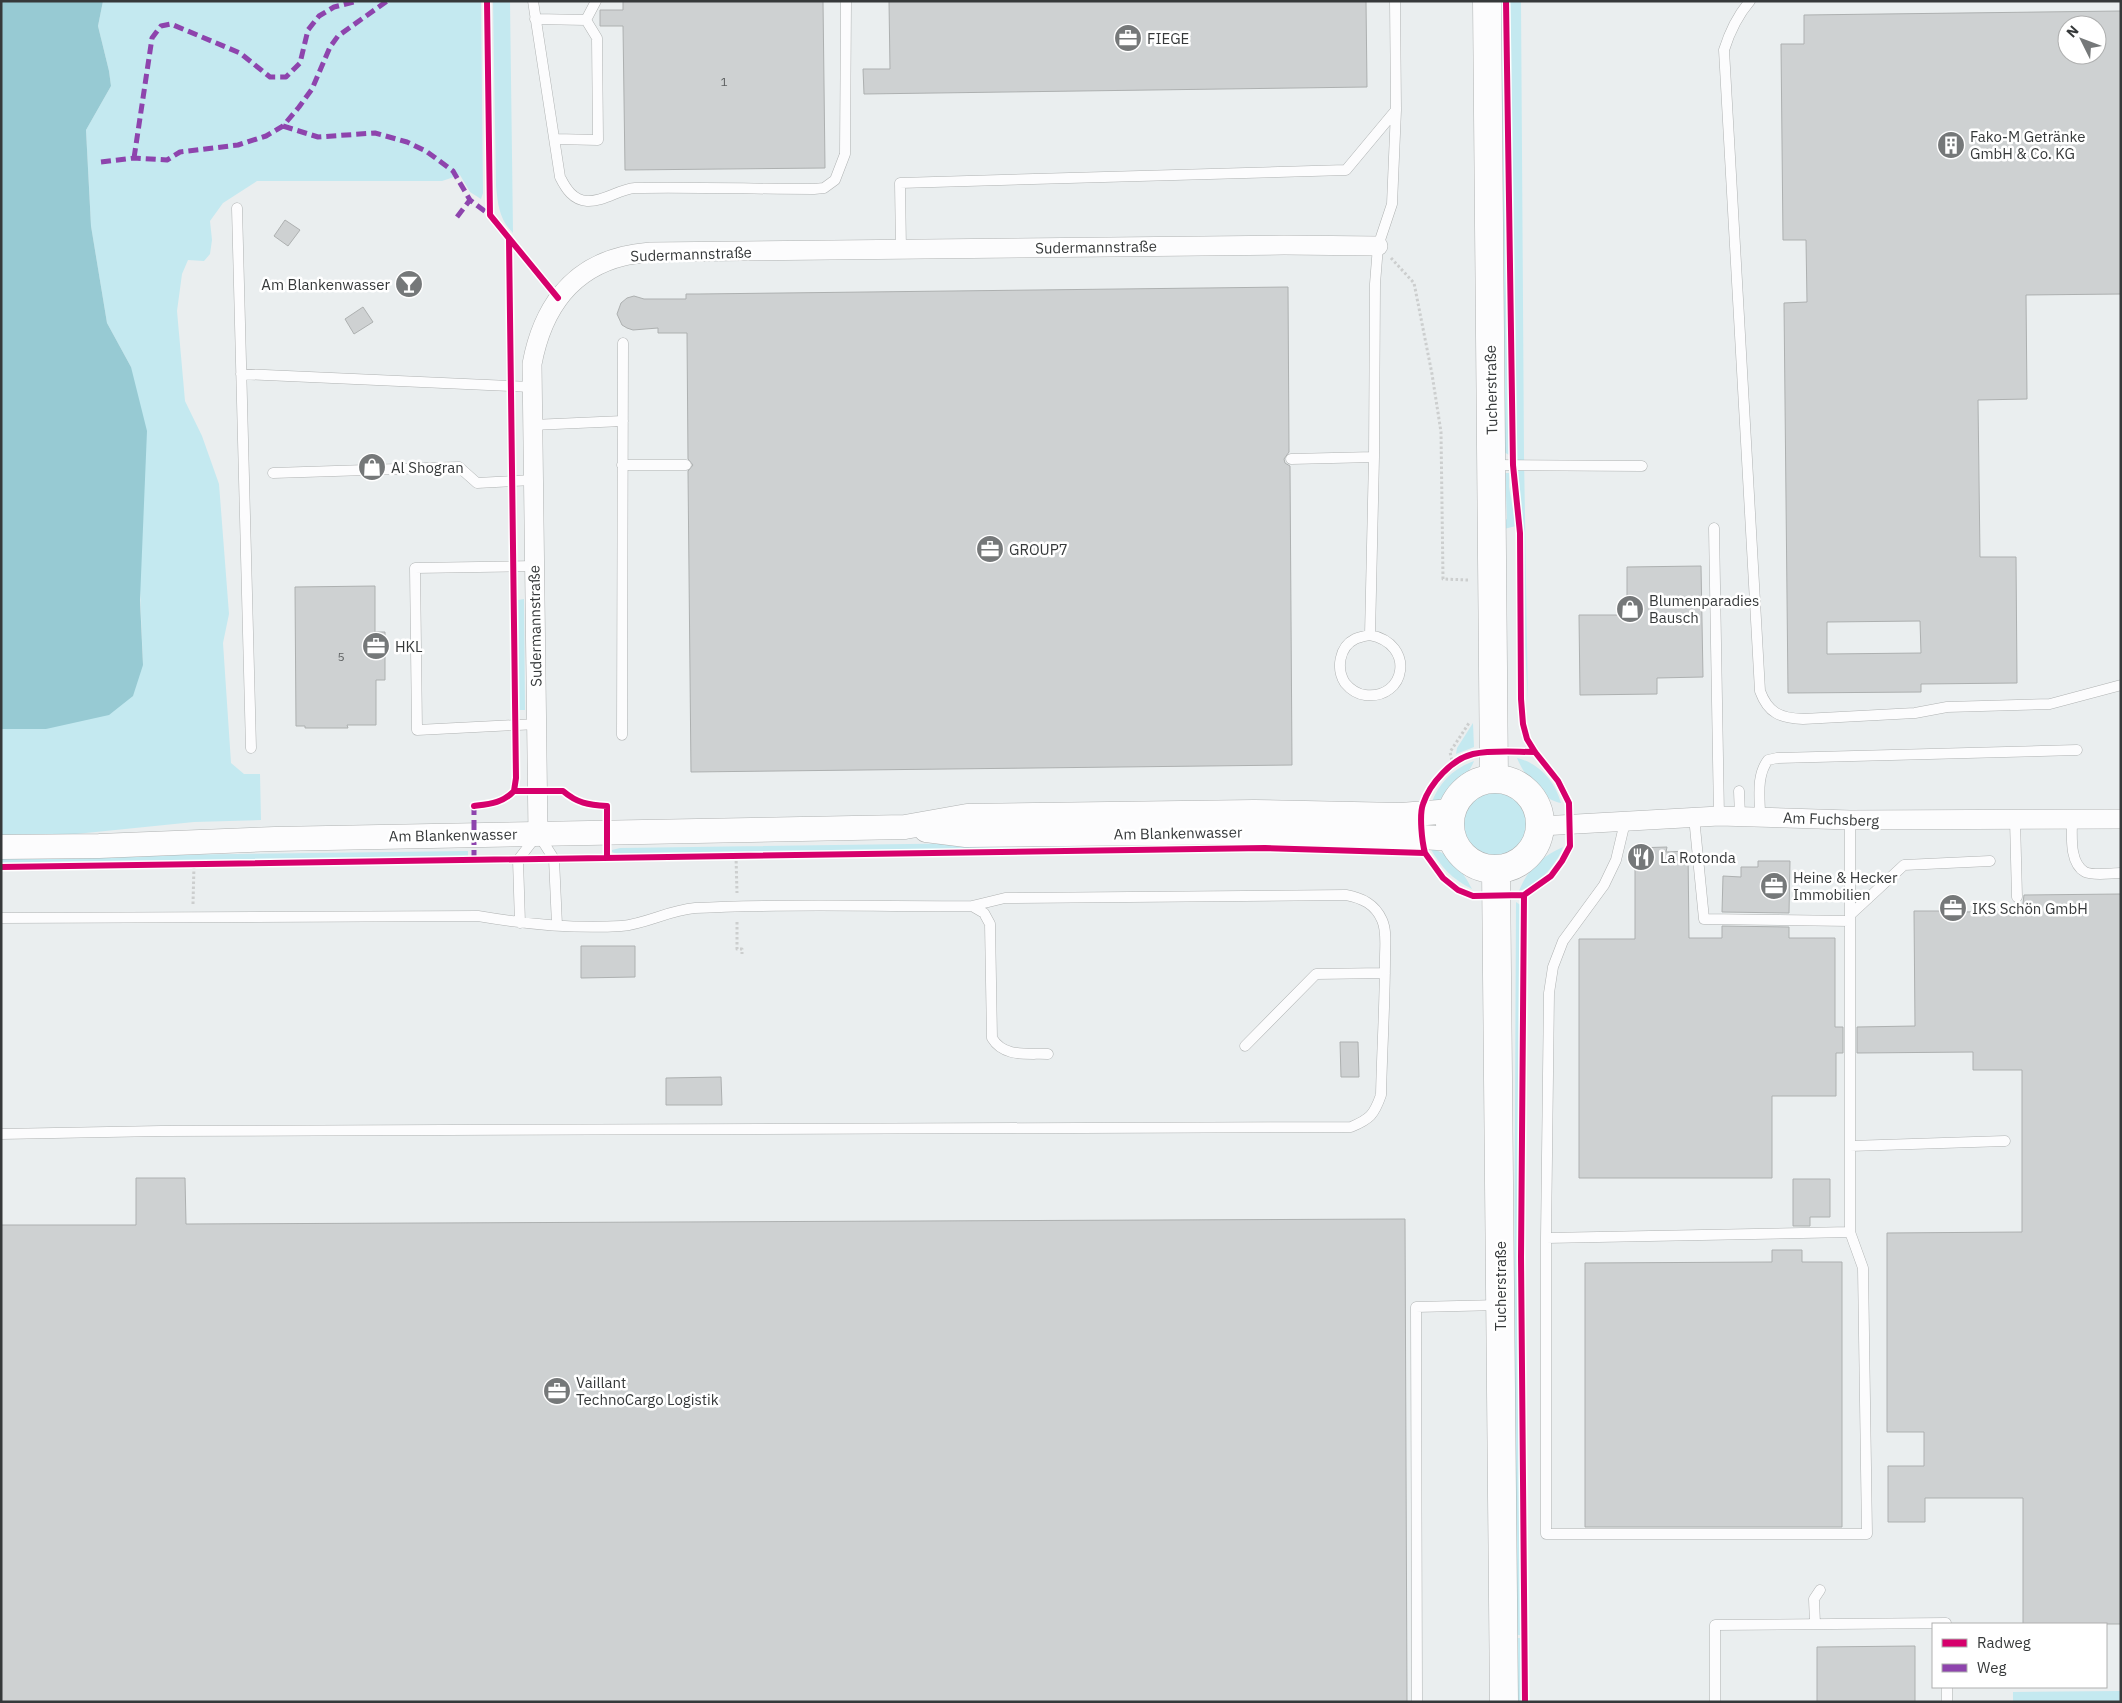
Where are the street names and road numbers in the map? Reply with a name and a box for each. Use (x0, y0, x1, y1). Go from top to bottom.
street label: Sudermannstraße (1035, 236, 1157, 258)
street label: Sudermannstraße (630, 242, 752, 266)
street label: Tucherstraße (1481, 345, 1501, 435)
street label: Sudermannstraße (524, 565, 546, 687)
street label: Am Fuchsberg (1783, 808, 1879, 830)
street label: Am Blankenwasser (1114, 822, 1243, 844)
street label: Am Blankenwasser (389, 824, 518, 846)
street label: Tucherstraße (1491, 1241, 1510, 1331)

